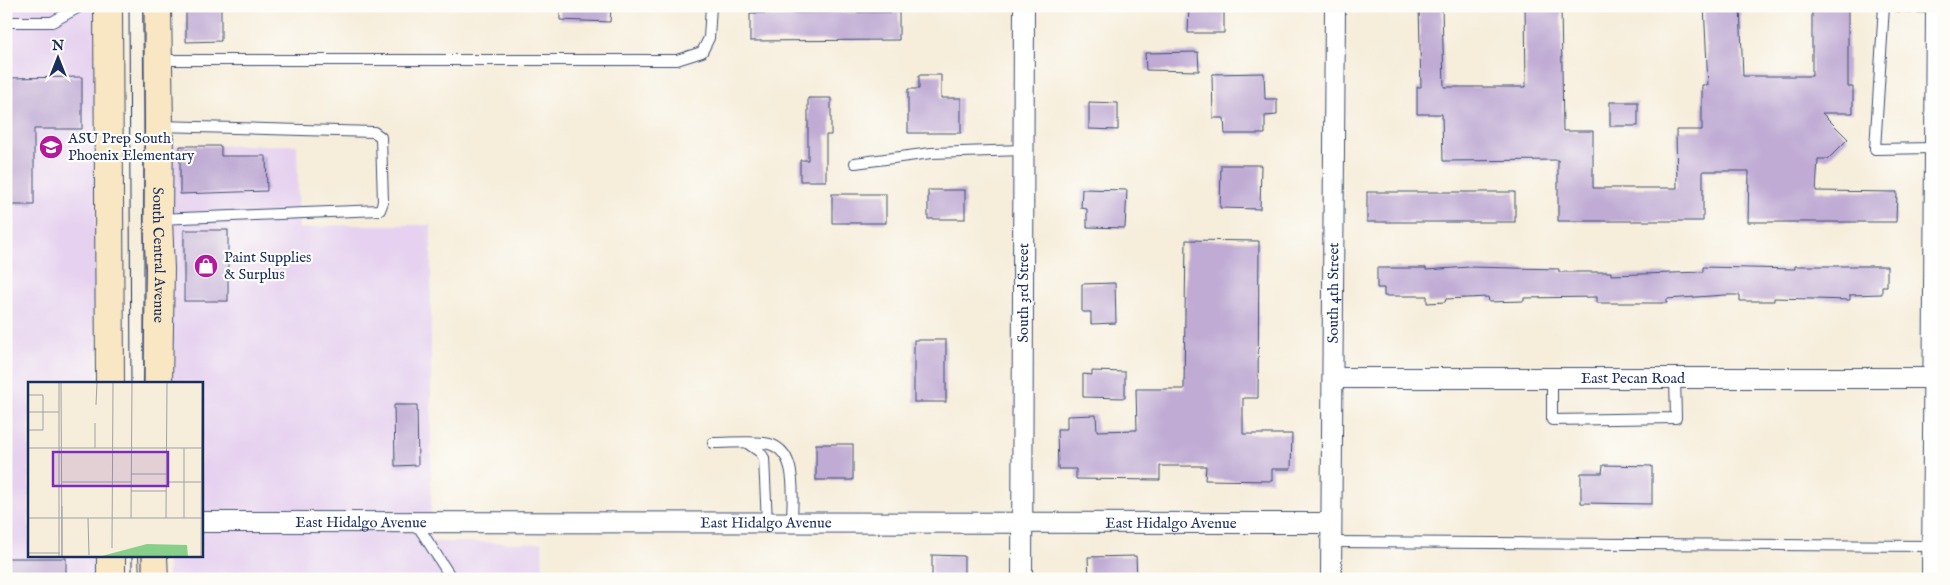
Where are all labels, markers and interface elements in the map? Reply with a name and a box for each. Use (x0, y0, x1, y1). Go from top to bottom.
north arrow (32, 32, 82, 82)
text: N (51, 37, 64, 55)
place label: ASU Prep South Phoenix Elementary (67, 129, 195, 165)
school or university icon: ASU Prep South Phoenix Elementary (38, 134, 64, 160)
street label: South Central Avenue (148, 187, 170, 323)
street label: South 4th Street (1323, 242, 1343, 344)
street label: South 3rd Street (1013, 243, 1033, 343)
place label: Paint Supplies & Surplus (224, 248, 311, 284)
shop icon: Paint Supplies & Surplus (193, 253, 219, 279)
street label: East Pecan Road (1581, 369, 1686, 388)
inset map (28, 382, 202, 558)
street label: East Hidalgo Avenue (295, 513, 427, 532)
street label: East Hidalgo Avenue (700, 513, 832, 532)
street label: East Hidalgo Avenue (1105, 513, 1237, 532)

